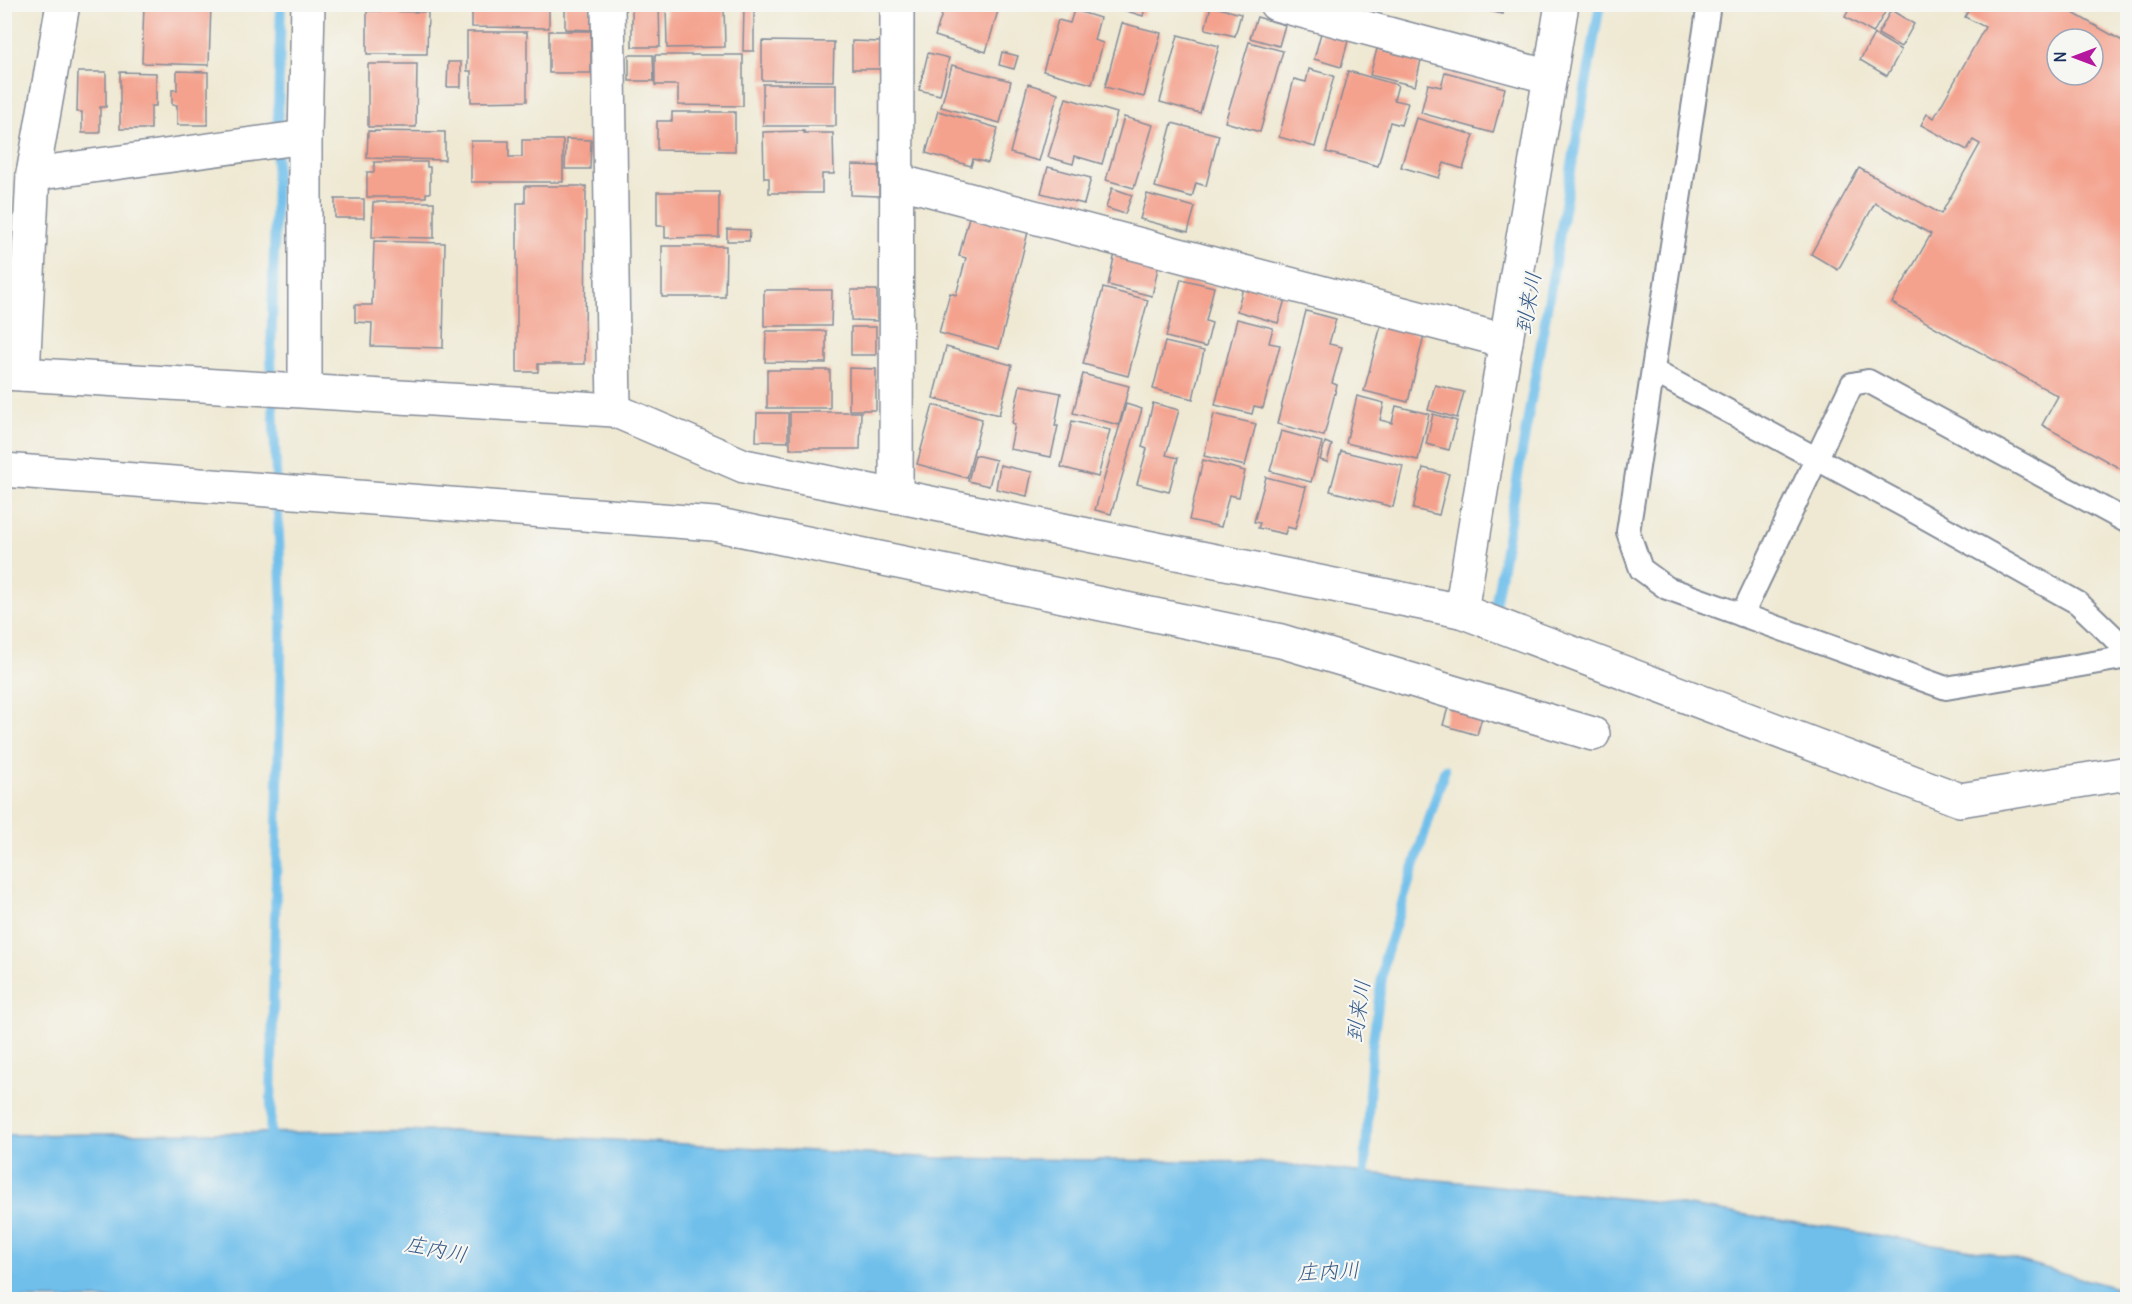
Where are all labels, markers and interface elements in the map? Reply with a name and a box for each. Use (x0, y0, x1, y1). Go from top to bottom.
north arrow (2045, 27, 2105, 87)
text: N (2050, 51, 2070, 63)
water label: 到来川 (1509, 270, 1547, 336)
water label: 到来川 (1340, 978, 1376, 1044)
water label: 庄内川 (403, 1230, 469, 1268)
water label: 庄内川 (1296, 1256, 1360, 1286)

